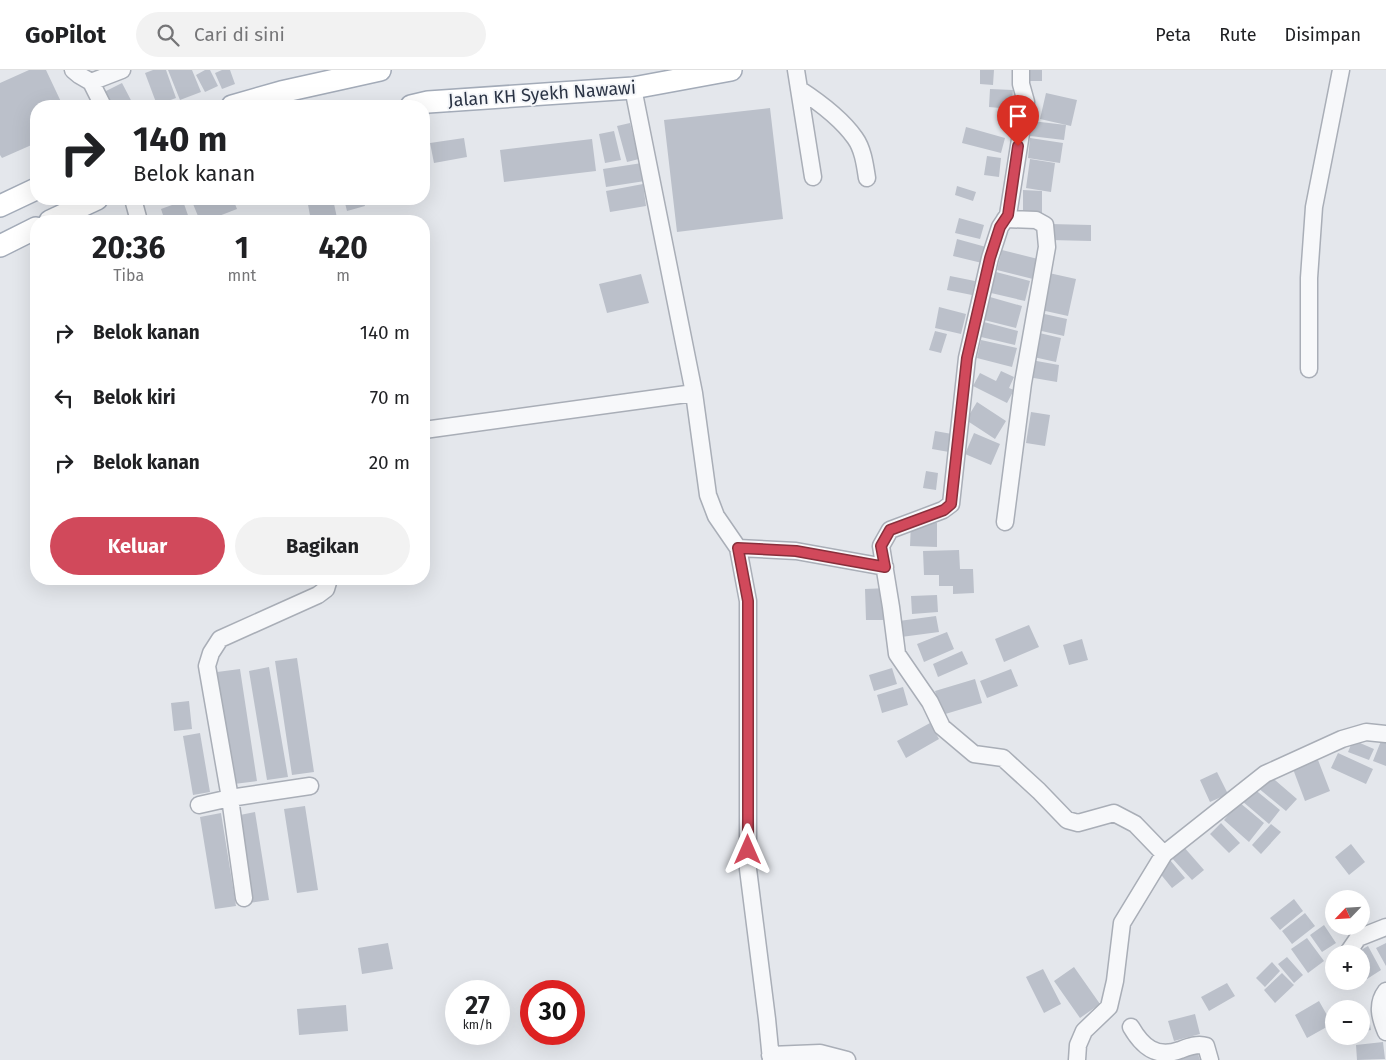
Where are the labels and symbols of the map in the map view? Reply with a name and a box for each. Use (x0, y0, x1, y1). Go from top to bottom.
street label: Jalan KH Syekh Nawawi (447, 76, 637, 112)
pin (997, 95, 1039, 146)
position arrow (721, 823, 773, 875)
north arrow (1325, 890, 1370, 935)
speed limit sign: 30 (520, 980, 585, 1045)

